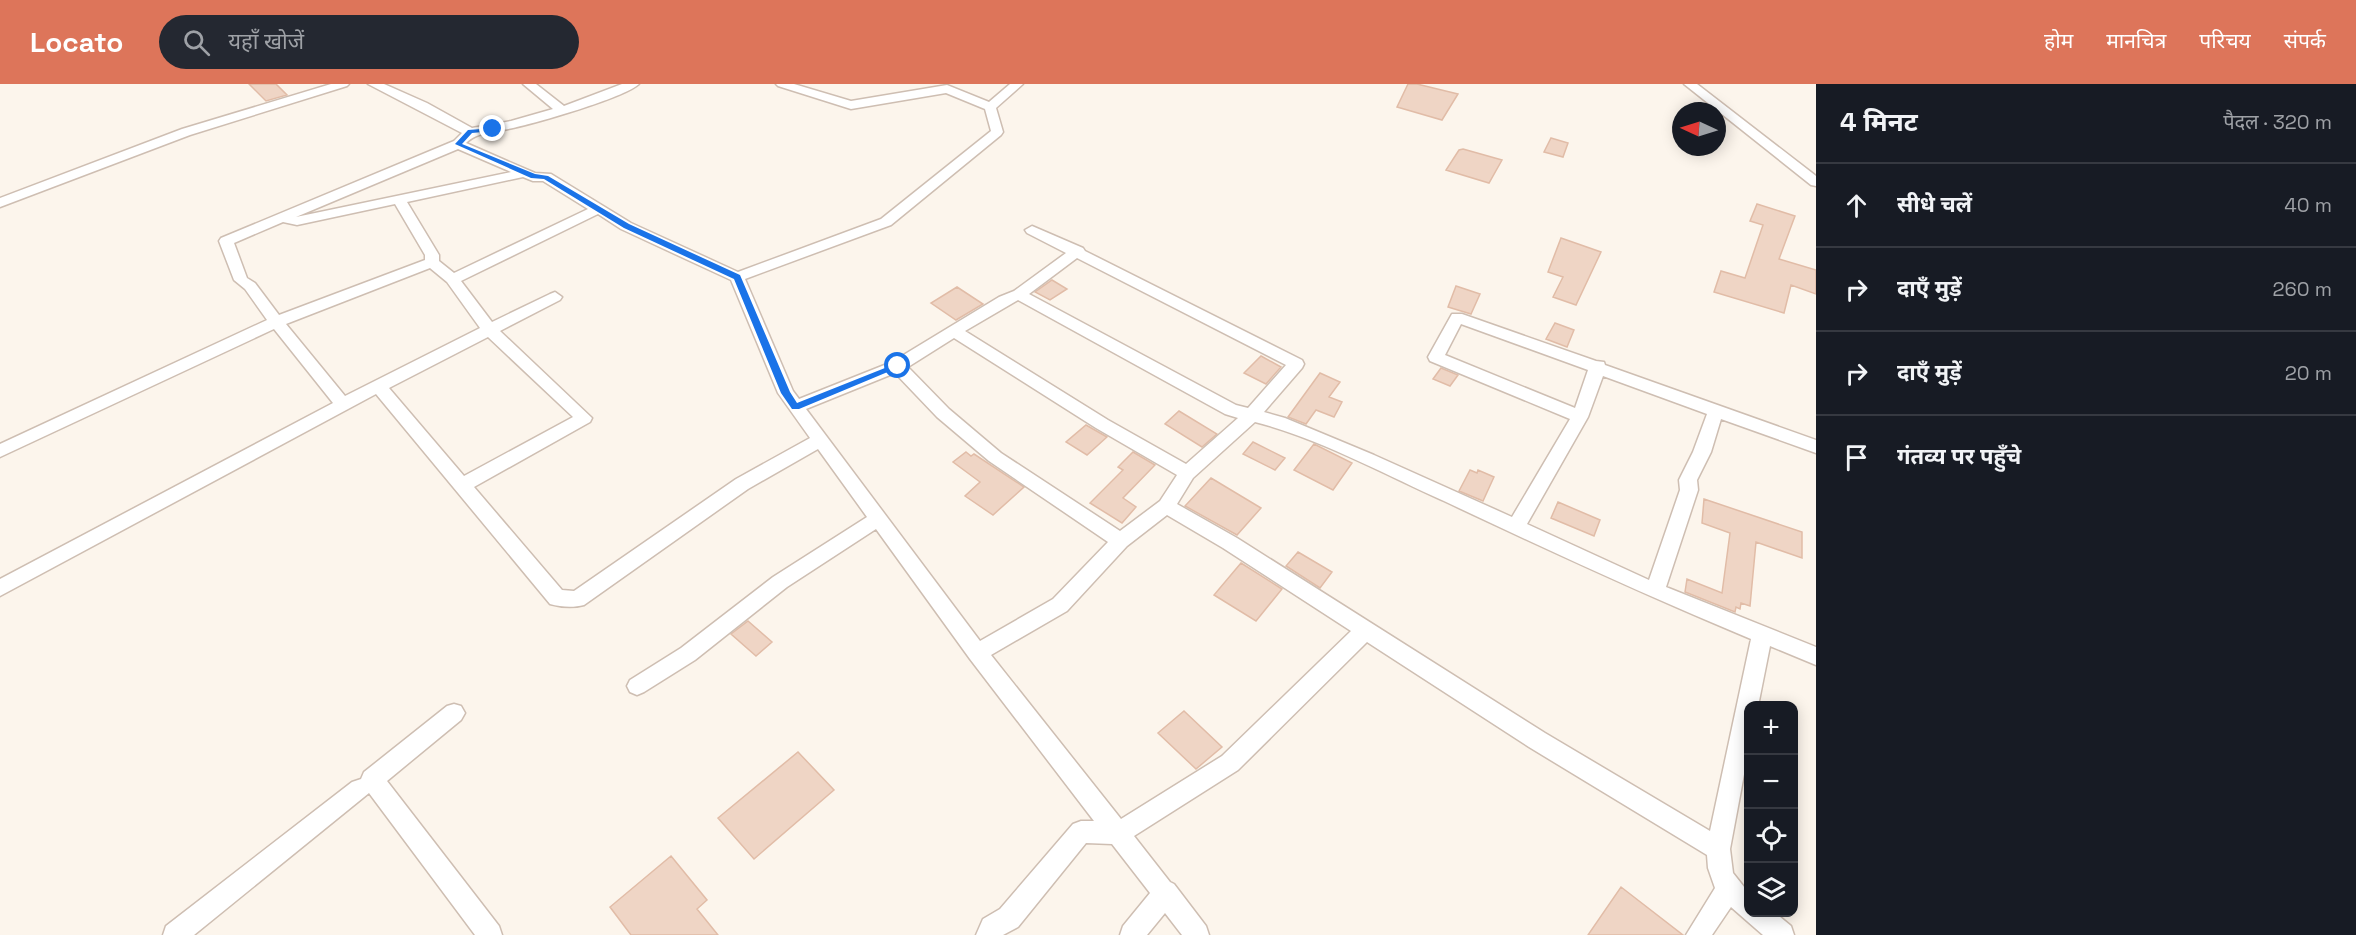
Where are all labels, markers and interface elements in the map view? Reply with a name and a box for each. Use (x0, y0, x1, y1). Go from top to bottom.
search box (159, 15, 579, 69)
text: Locato (30, 24, 123, 60)
icon: search (180, 26, 213, 59)
text: यहाँ खोजें (228, 27, 304, 55)
text: होम (2044, 27, 2073, 54)
text: मानचित्र (2106, 27, 2166, 54)
text: परिचय (2199, 27, 2251, 54)
text: संपर्क (2284, 27, 2326, 54)
north arrow (1672, 102, 1726, 156)
text: 4 मिनट (1840, 105, 1918, 139)
text: पैदल · 320 m (2223, 109, 2332, 135)
route end (479, 115, 505, 141)
icon: ahead (1840, 189, 1873, 222)
text: सीधे चलें (1897, 190, 1972, 218)
text: 40 m (2284, 192, 2332, 218)
icon: right (1840, 273, 1873, 306)
text: दाएँ मुड़ें (1897, 274, 1962, 302)
text: 260 m (2273, 276, 2332, 302)
route start (884, 352, 910, 378)
icon: right (1840, 357, 1873, 390)
text: दाएँ मुड़ें (1897, 358, 1962, 386)
text: 20 m (2285, 360, 2332, 386)
icon: arrive (1840, 441, 1873, 474)
text: गंतव्य पर पहुँचे (1897, 442, 2021, 470)
map controls (1744, 701, 1798, 917)
button: + (1744, 701, 1798, 755)
button: − (1744, 755, 1798, 809)
button: locate (1744, 809, 1798, 863)
button: layers (1744, 863, 1798, 917)

